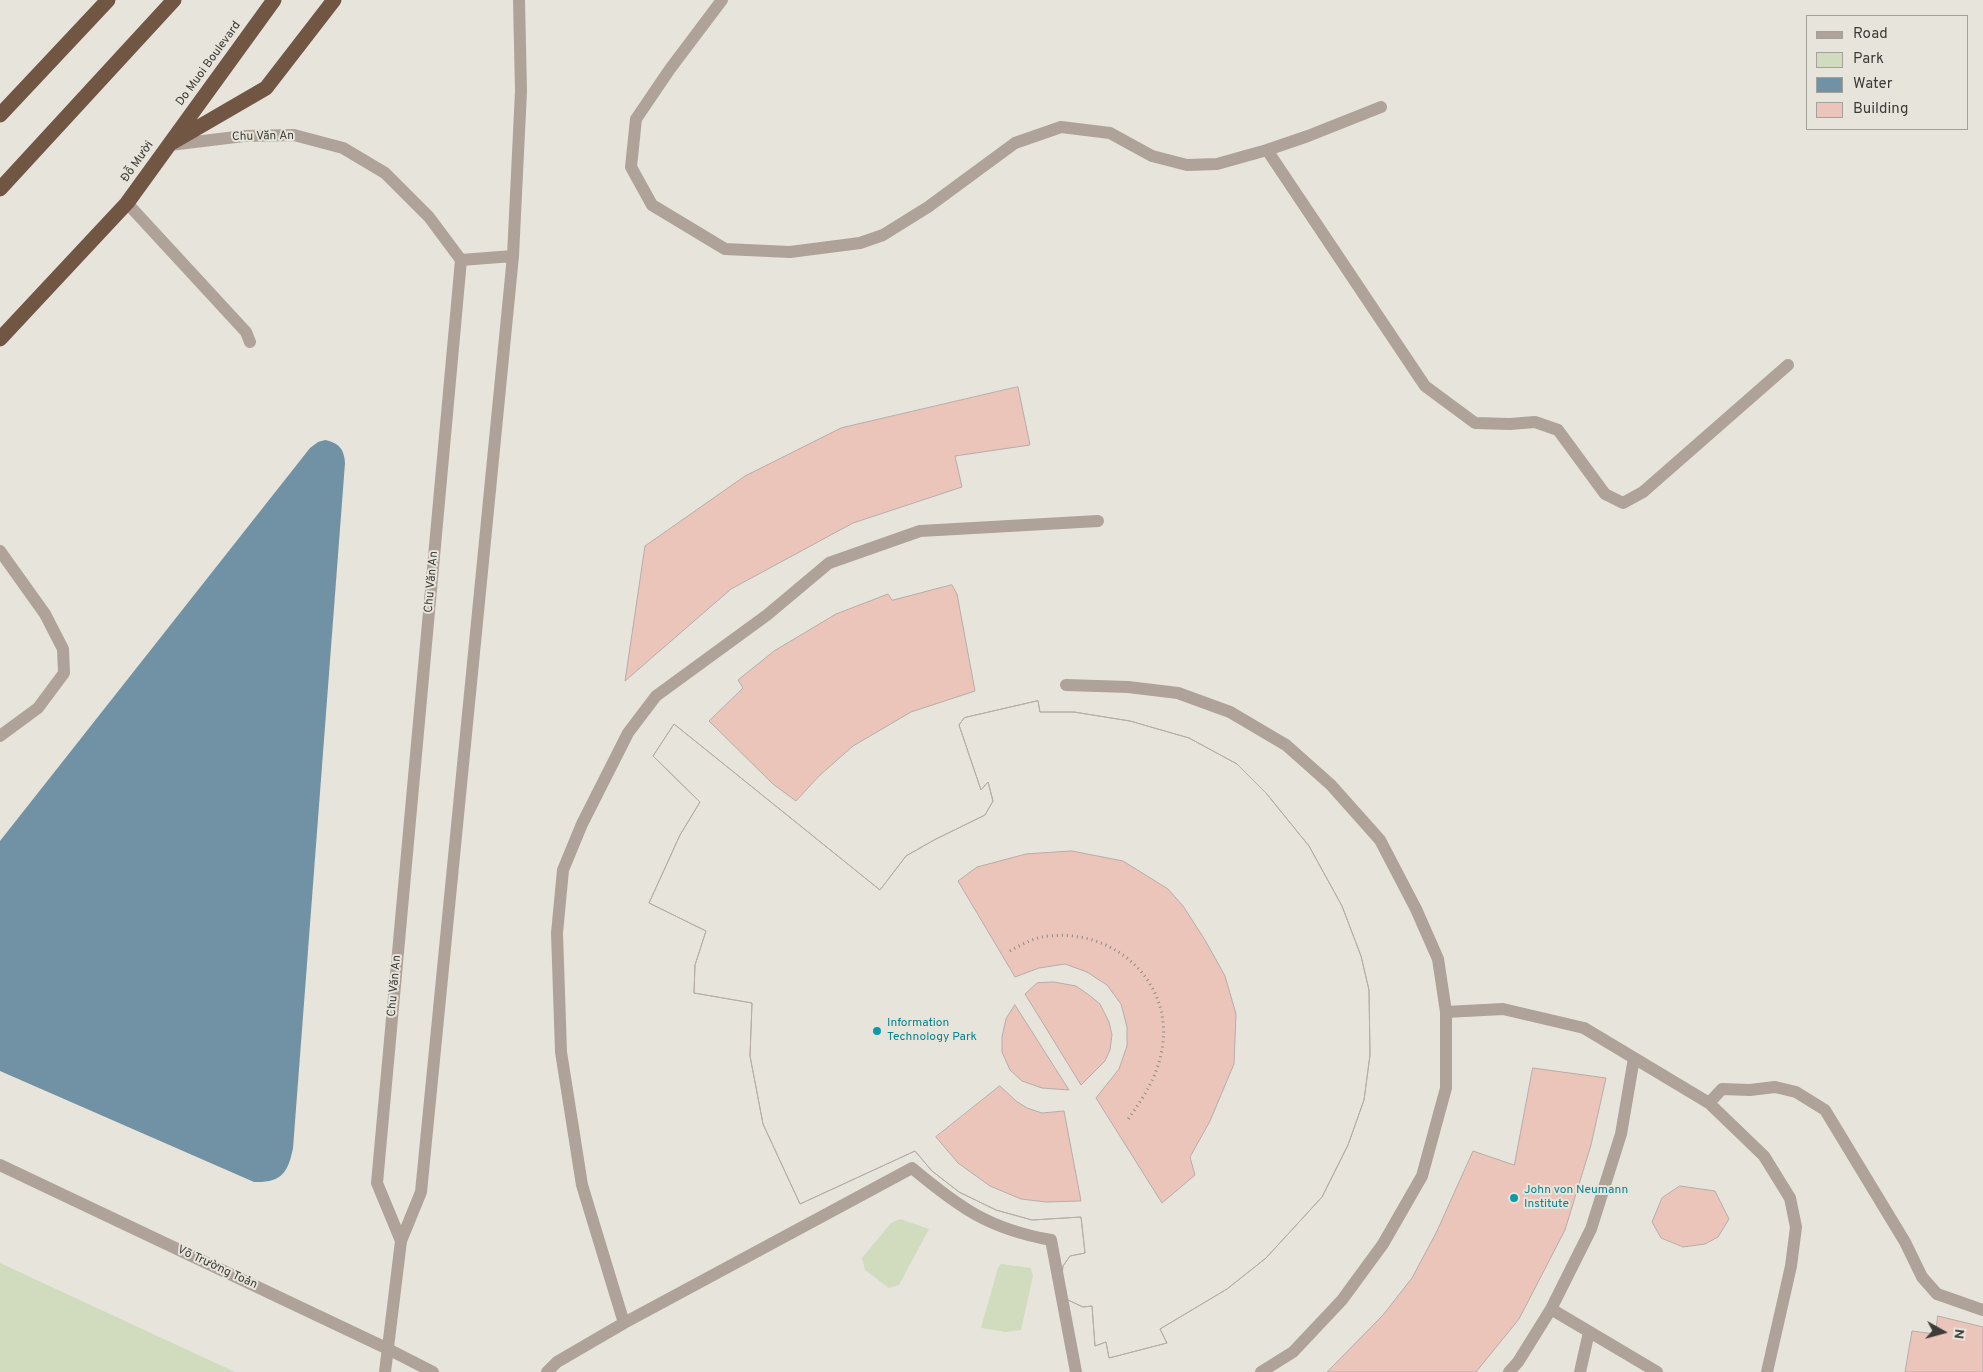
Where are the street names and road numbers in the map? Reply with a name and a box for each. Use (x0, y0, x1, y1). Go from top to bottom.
street label: Do Muoi Boulevard (174, 19, 244, 109)
street label: Chu Văn An (232, 129, 294, 145)
street label: Đỗ Mười (119, 139, 157, 185)
street label: Chu Văn An (422, 550, 442, 614)
street label: Chu Văn An (385, 954, 405, 1018)
street label: Võ Trường Toản (175, 1243, 259, 1293)

